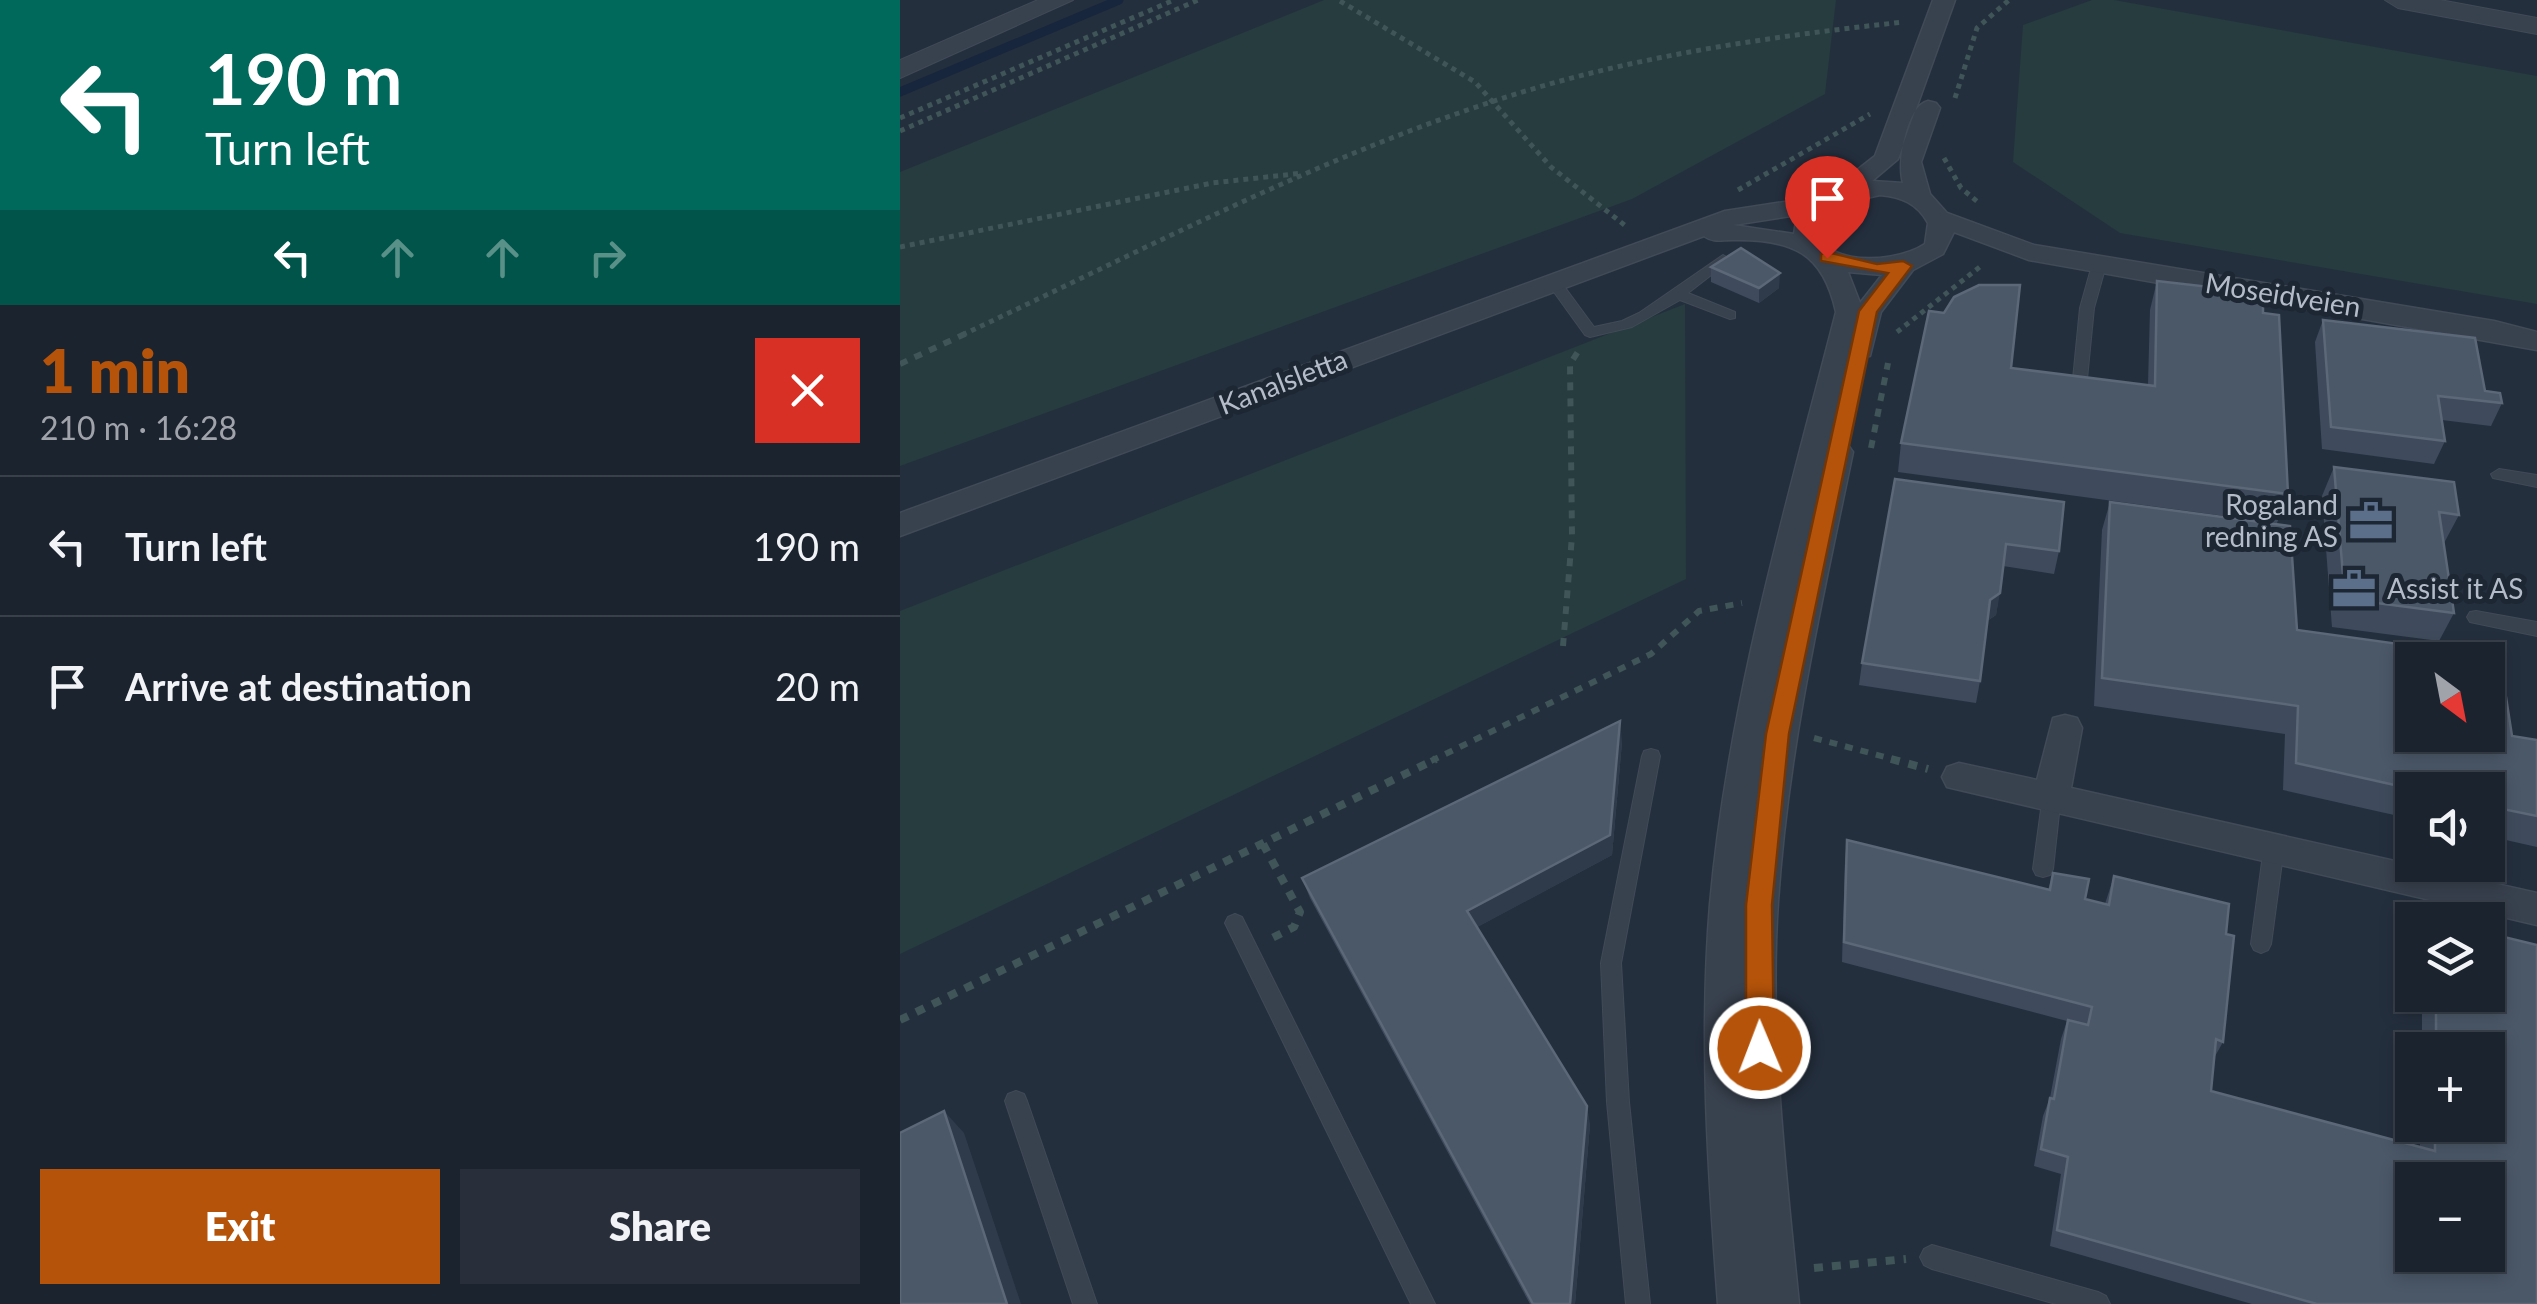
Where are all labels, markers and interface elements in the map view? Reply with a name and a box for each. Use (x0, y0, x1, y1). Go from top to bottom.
text: 190 m (205, 36, 402, 120)
icon: left (40, 40, 170, 170)
text: Turn left (205, 121, 370, 175)
pin (1785, 156, 1870, 259)
icon: arrive (1800, 171, 1855, 226)
icon: left (265, 230, 320, 285)
icon: ahead (370, 230, 425, 285)
icon: ahead (475, 230, 530, 285)
icon: right (580, 230, 635, 285)
street label: Moseidveien (2203, 265, 2363, 323)
text: 1 min (40, 334, 190, 406)
button: close (755, 338, 860, 443)
street label: Kanalsletta (1214, 341, 1352, 421)
text: 210 m · 16:28 (40, 408, 237, 447)
place label: Rogaland redning AS (2205, 487, 2338, 553)
office icon: Rogaland redning AS (2347, 497, 2395, 545)
icon: left (40, 519, 95, 574)
text: Turn left (125, 523, 267, 569)
text: 190 m (753, 523, 860, 569)
office icon: Assist it AS (2330, 565, 2378, 613)
place label: Assist it AS (2387, 571, 2523, 605)
north arrow (2395, 642, 2505, 752)
map controls (2395, 642, 2505, 1272)
icon: arrive (40, 659, 95, 714)
text: Arrive at destination (125, 663, 472, 709)
text: 20 m (775, 663, 860, 709)
button: sound (2395, 772, 2505, 882)
button: layers (2395, 902, 2505, 1012)
position arrow (1708, 996, 1812, 1100)
button: + (2395, 1032, 2505, 1142)
button: − (2395, 1162, 2505, 1272)
button: Exit (40, 1169, 440, 1284)
button: Share (460, 1169, 860, 1284)

